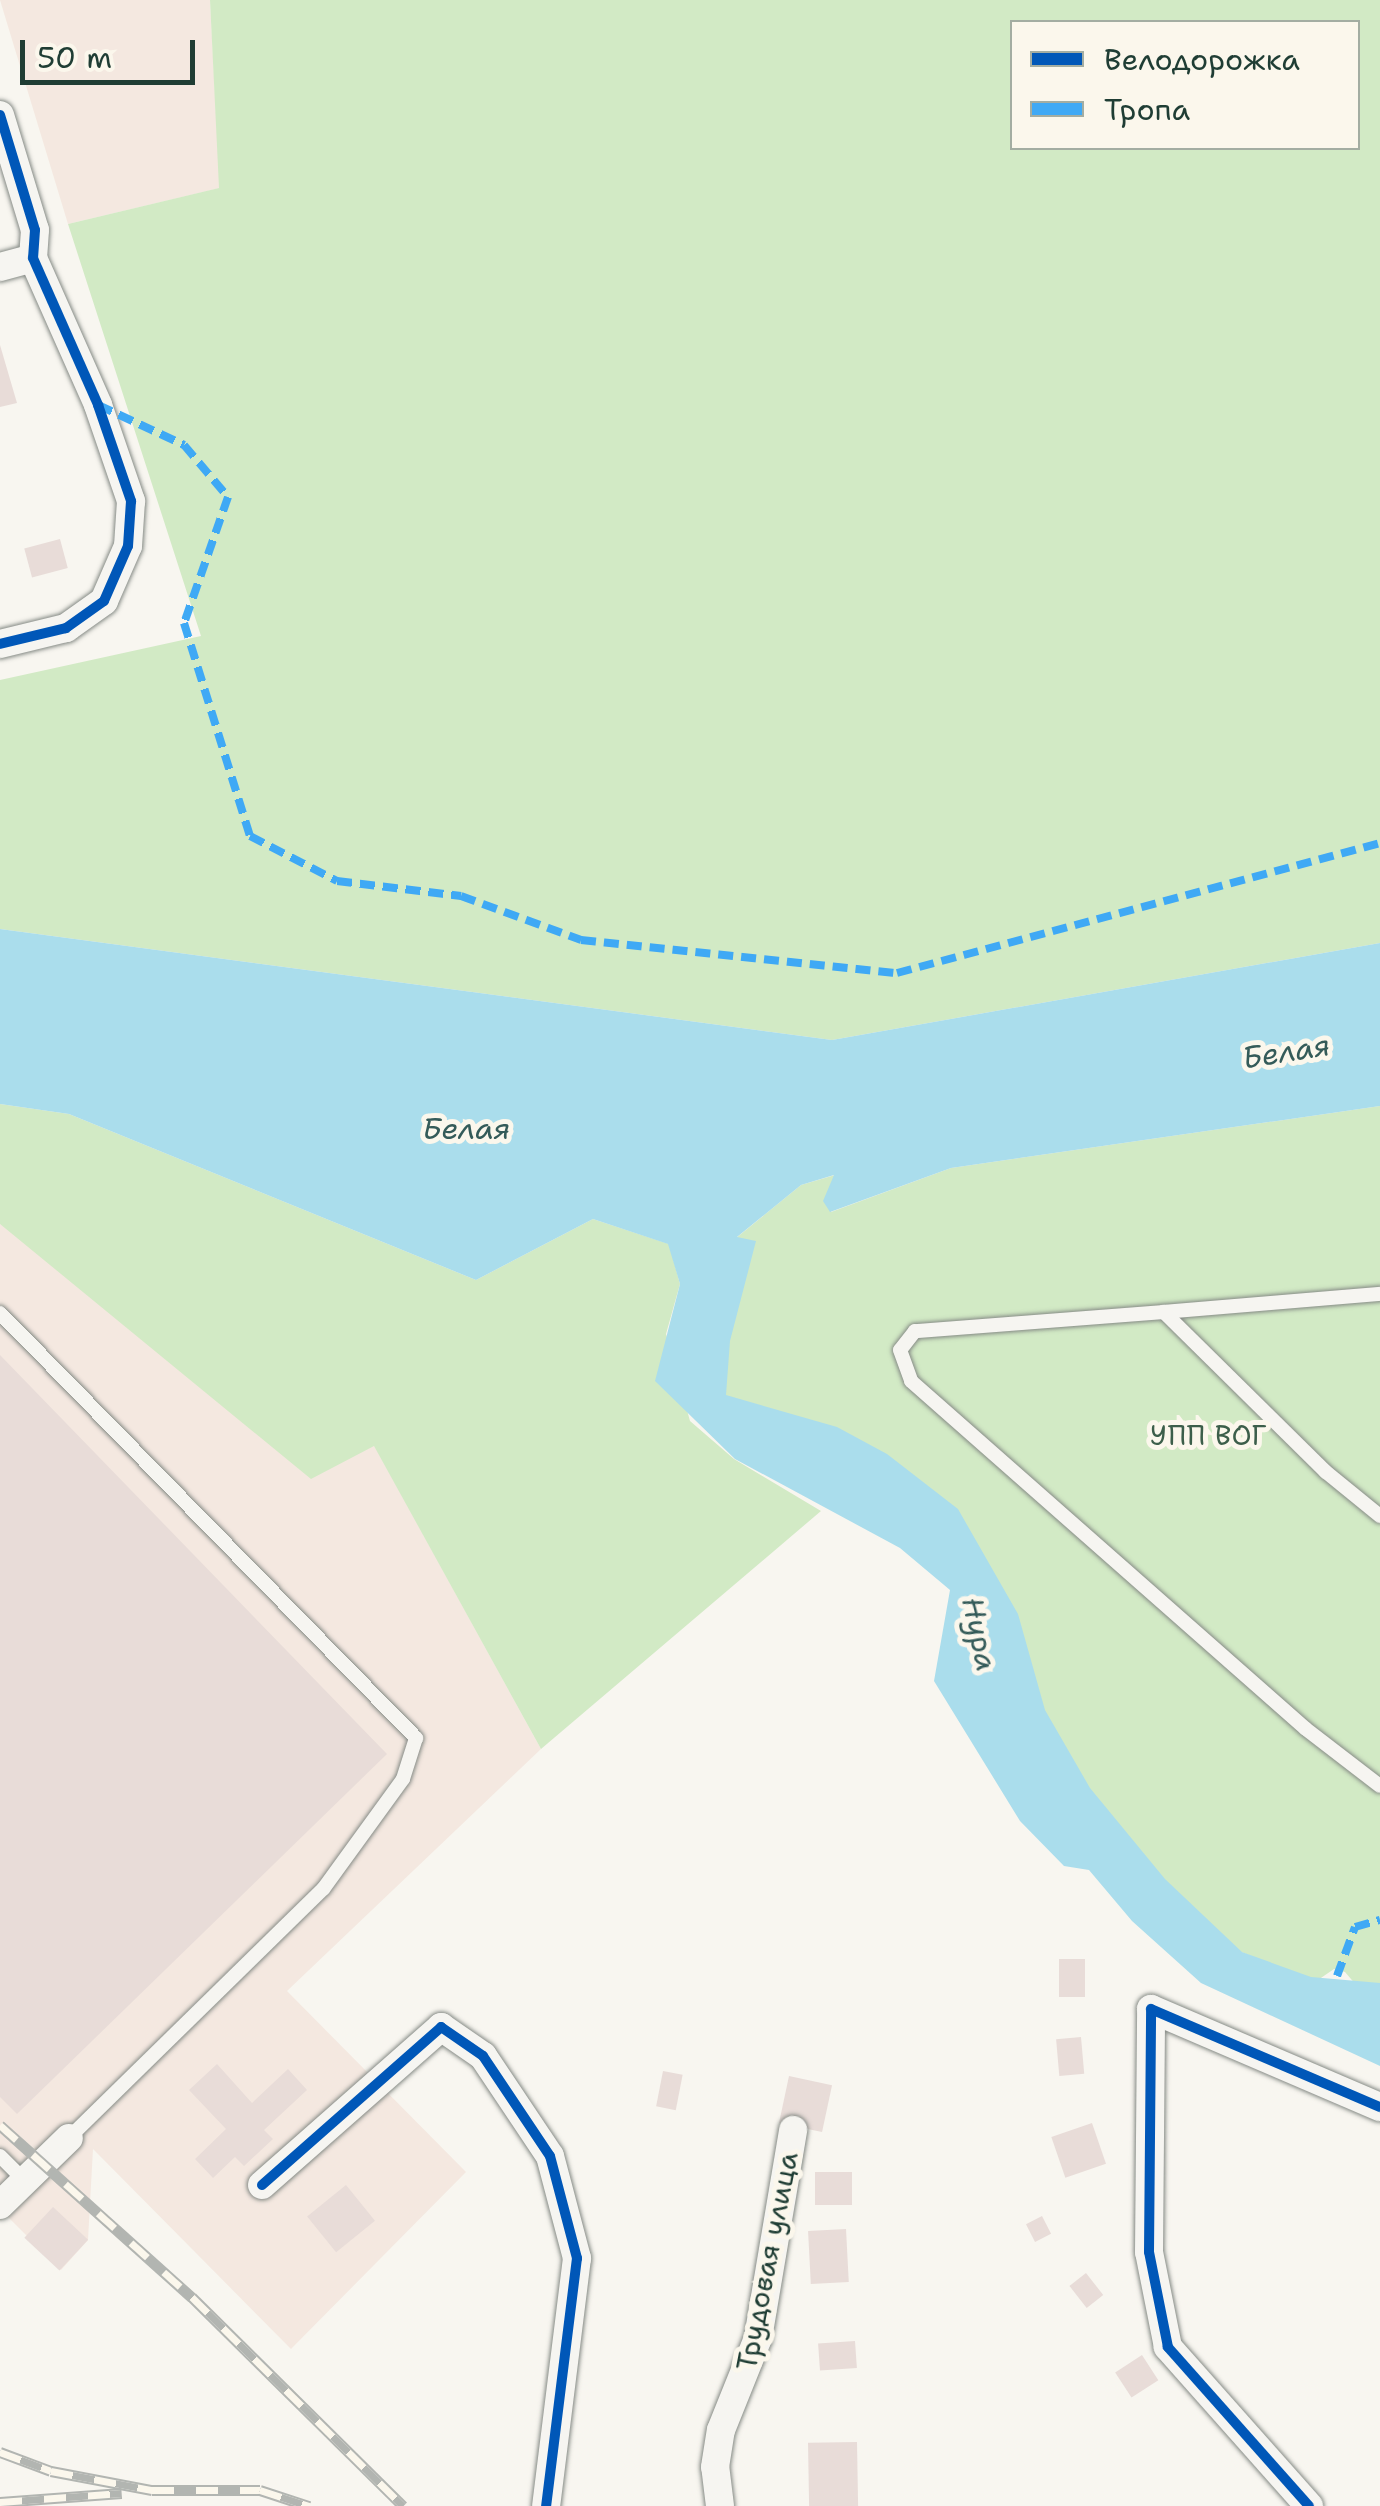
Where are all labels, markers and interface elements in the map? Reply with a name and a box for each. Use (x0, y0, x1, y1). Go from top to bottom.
scale bar (25, 20, 200, 82)
legend (1010, 20, 1360, 150)
text: 50 m (37, 37, 112, 78)
text: Велодорожка (1104, 39, 1300, 80)
text: Тропа (1104, 89, 1190, 130)
water label: Белая (1240, 1027, 1332, 1077)
water label: Белая (422, 1111, 510, 1147)
park label: УПП ВОГ (1150, 1418, 1266, 1452)
water label: Нура (954, 1594, 1004, 1674)
street label: Трудовая улица (729, 2149, 805, 2373)

